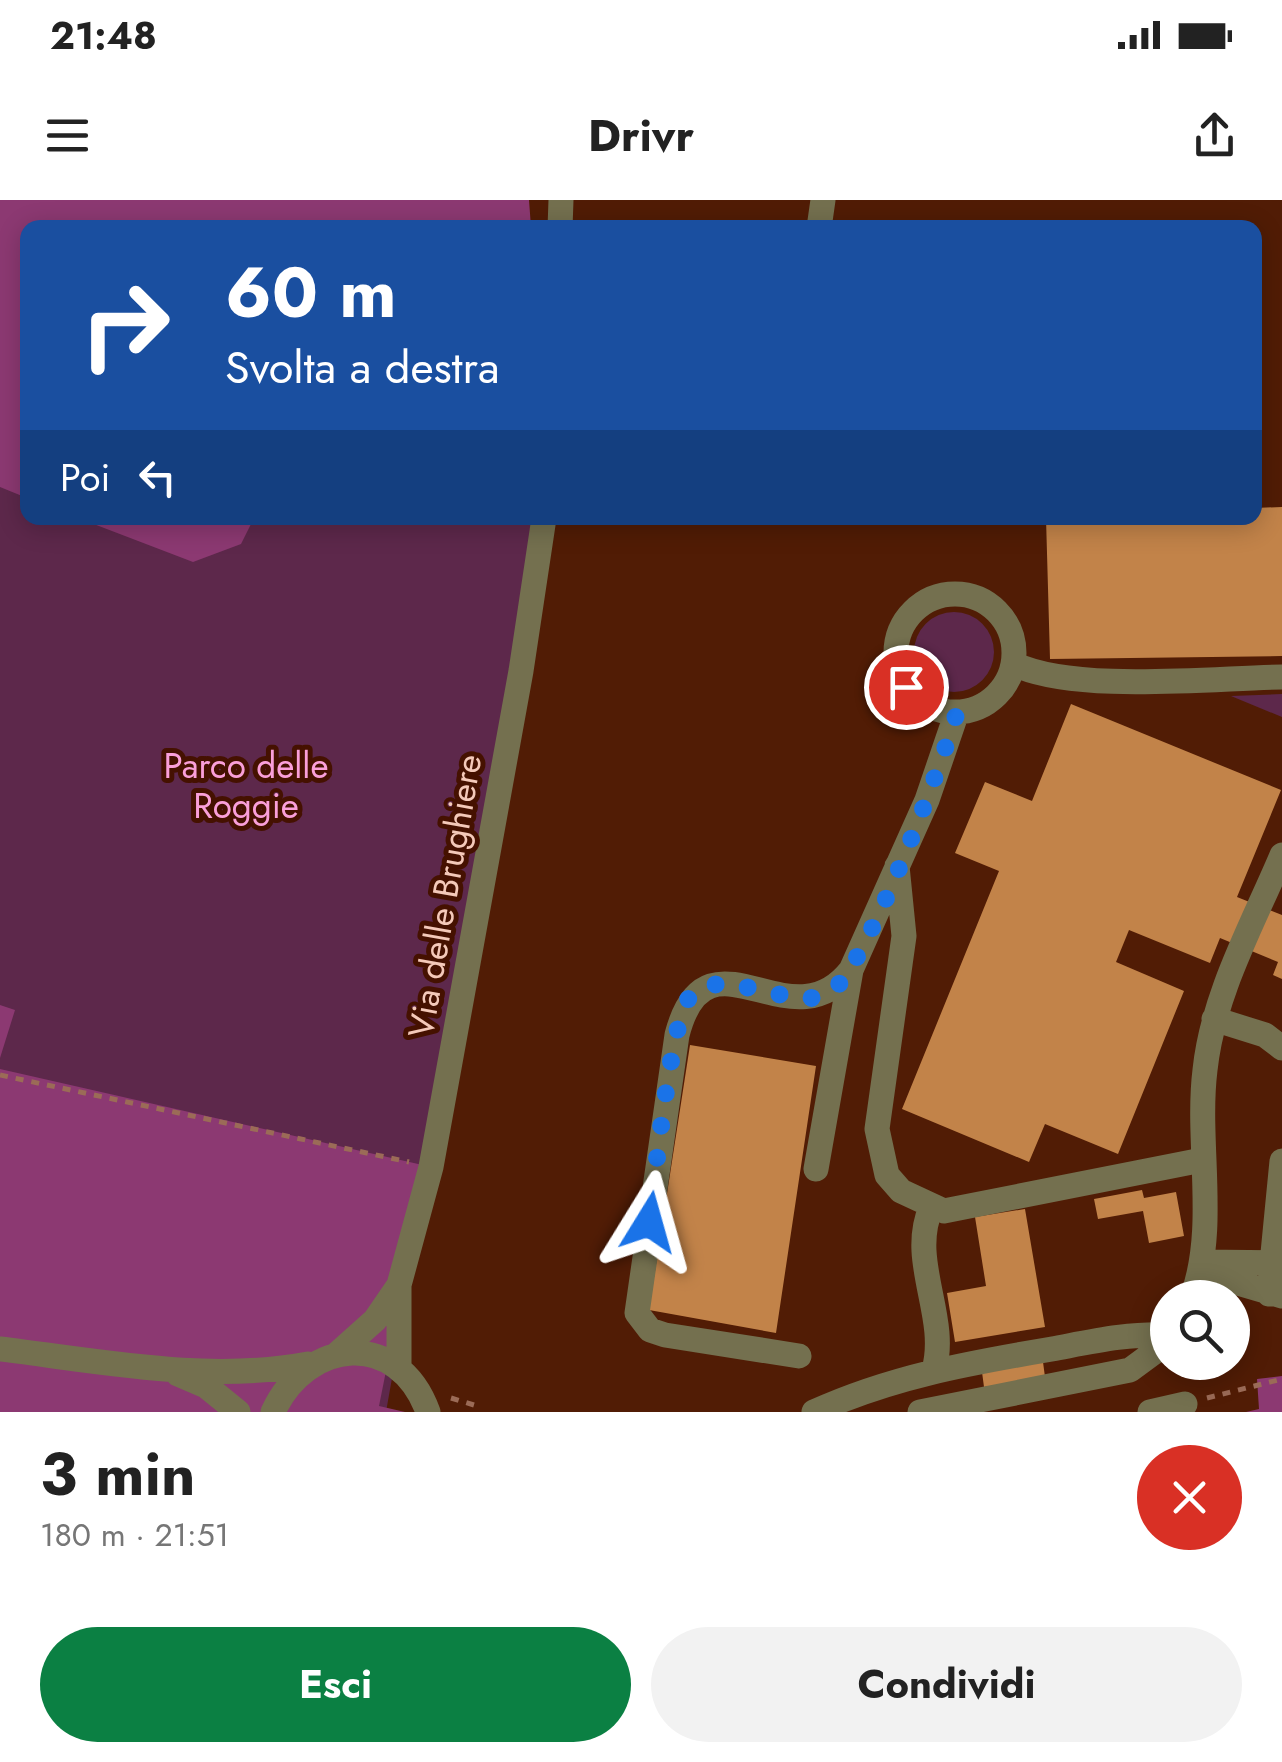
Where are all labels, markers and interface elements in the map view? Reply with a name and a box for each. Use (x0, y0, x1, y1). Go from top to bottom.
text: 21:48 (50, 8, 157, 63)
text: Drivr (588, 103, 694, 168)
icon: menu (40, 108, 95, 163)
icon: share (1187, 108, 1242, 163)
text: 60 m (225, 242, 397, 343)
icon: right (60, 260, 190, 390)
text: Svolta a destra (225, 335, 500, 400)
text: Poi (60, 450, 110, 505)
icon: left (130, 450, 185, 505)
pin (864, 645, 949, 730)
icon: arrive (879, 660, 934, 715)
park label: Parco delle Roggie (164, 741, 328, 831)
street label: Via delle Brughiere (395, 750, 495, 1042)
position arrow (597, 1170, 701, 1274)
map controls (1150, 1280, 1250, 1380)
button: search (1150, 1280, 1250, 1380)
text: 3 min (40, 1431, 196, 1518)
button: close (1137, 1445, 1242, 1550)
text: 180 m · 21:51 (40, 1512, 229, 1558)
button: Esci (40, 1627, 631, 1742)
button: Condividi (651, 1627, 1242, 1742)

